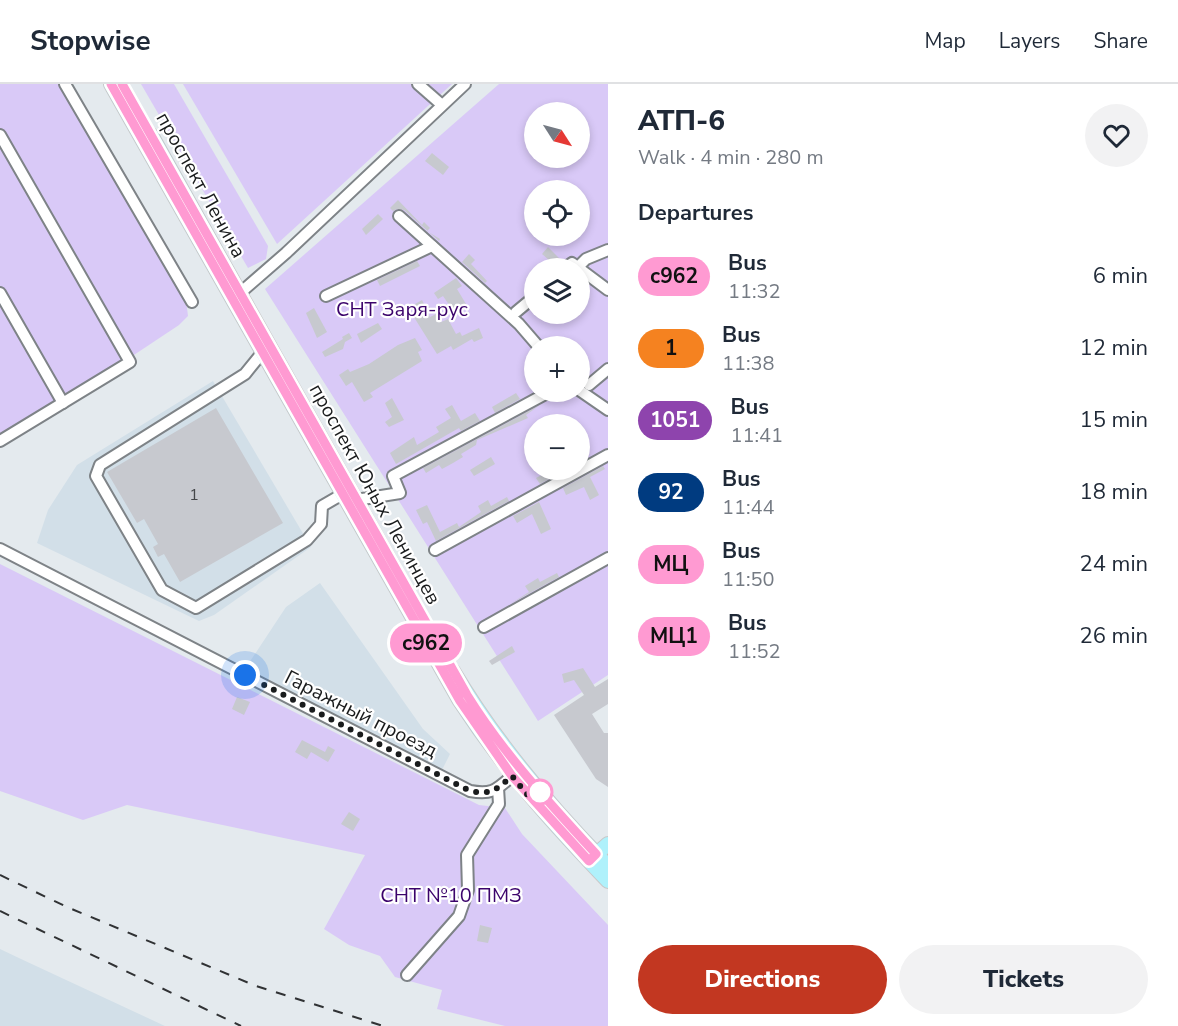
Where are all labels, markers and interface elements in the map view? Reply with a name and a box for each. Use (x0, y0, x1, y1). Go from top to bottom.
text: Stopwise (30, 22, 151, 60)
text: Map (924, 27, 966, 55)
text: Layers (999, 27, 1060, 55)
text: Share (1093, 27, 1148, 55)
north arrow (524, 102, 590, 168)
map controls (524, 102, 590, 480)
text: АТП-6 (638, 102, 725, 140)
button: heart (1085, 104, 1148, 167)
street label: проспект Ленина (150, 107, 252, 263)
text: Walk · 4 min · 280 m (638, 144, 824, 171)
button: locate (524, 180, 590, 246)
text: Departures (638, 198, 753, 228)
text: Bus (728, 248, 767, 278)
button: layers (524, 258, 590, 324)
text: 6 min (1093, 261, 1148, 291)
text: с962 (650, 262, 698, 290)
text: 11:32 (728, 278, 781, 305)
park label: СНТ Заря-рус (336, 296, 468, 323)
text: Bus (722, 320, 761, 350)
text: 12 min (1080, 333, 1148, 363)
text: 1 (665, 334, 677, 362)
button: + (524, 336, 590, 402)
text: 11:38 (722, 350, 775, 377)
street label: проспект Юных Ленинцев (303, 379, 447, 609)
text: Bus (730, 392, 769, 422)
text: 15 min (1080, 405, 1148, 435)
text: 1051 (650, 406, 700, 434)
button: − (524, 414, 590, 480)
text: 11:41 (730, 422, 783, 449)
text: Bus (722, 464, 761, 494)
text: 18 min (1080, 477, 1148, 507)
text: 92 (658, 478, 684, 506)
house number: 1 (189, 484, 199, 506)
text: 11:44 (722, 494, 775, 521)
text: Bus (722, 536, 761, 566)
text: 24 min (1080, 549, 1148, 579)
text: МЦ (653, 550, 689, 578)
text: 11:50 (722, 566, 775, 593)
text: Bus (728, 608, 767, 638)
text: 26 min (1080, 621, 1148, 651)
text: МЦ1 (650, 622, 698, 650)
line badge: с962 (384, 624, 468, 662)
text: с962 (402, 629, 450, 657)
text: 11:52 (728, 638, 780, 665)
your location (230, 660, 260, 690)
street label: Гаражный проезд (280, 664, 442, 764)
unlabelled marker (527, 779, 553, 805)
park label: СНТ №10 ПМЗ (380, 882, 522, 909)
button: Directions (638, 945, 887, 1014)
button: Tickets (899, 945, 1148, 1014)

